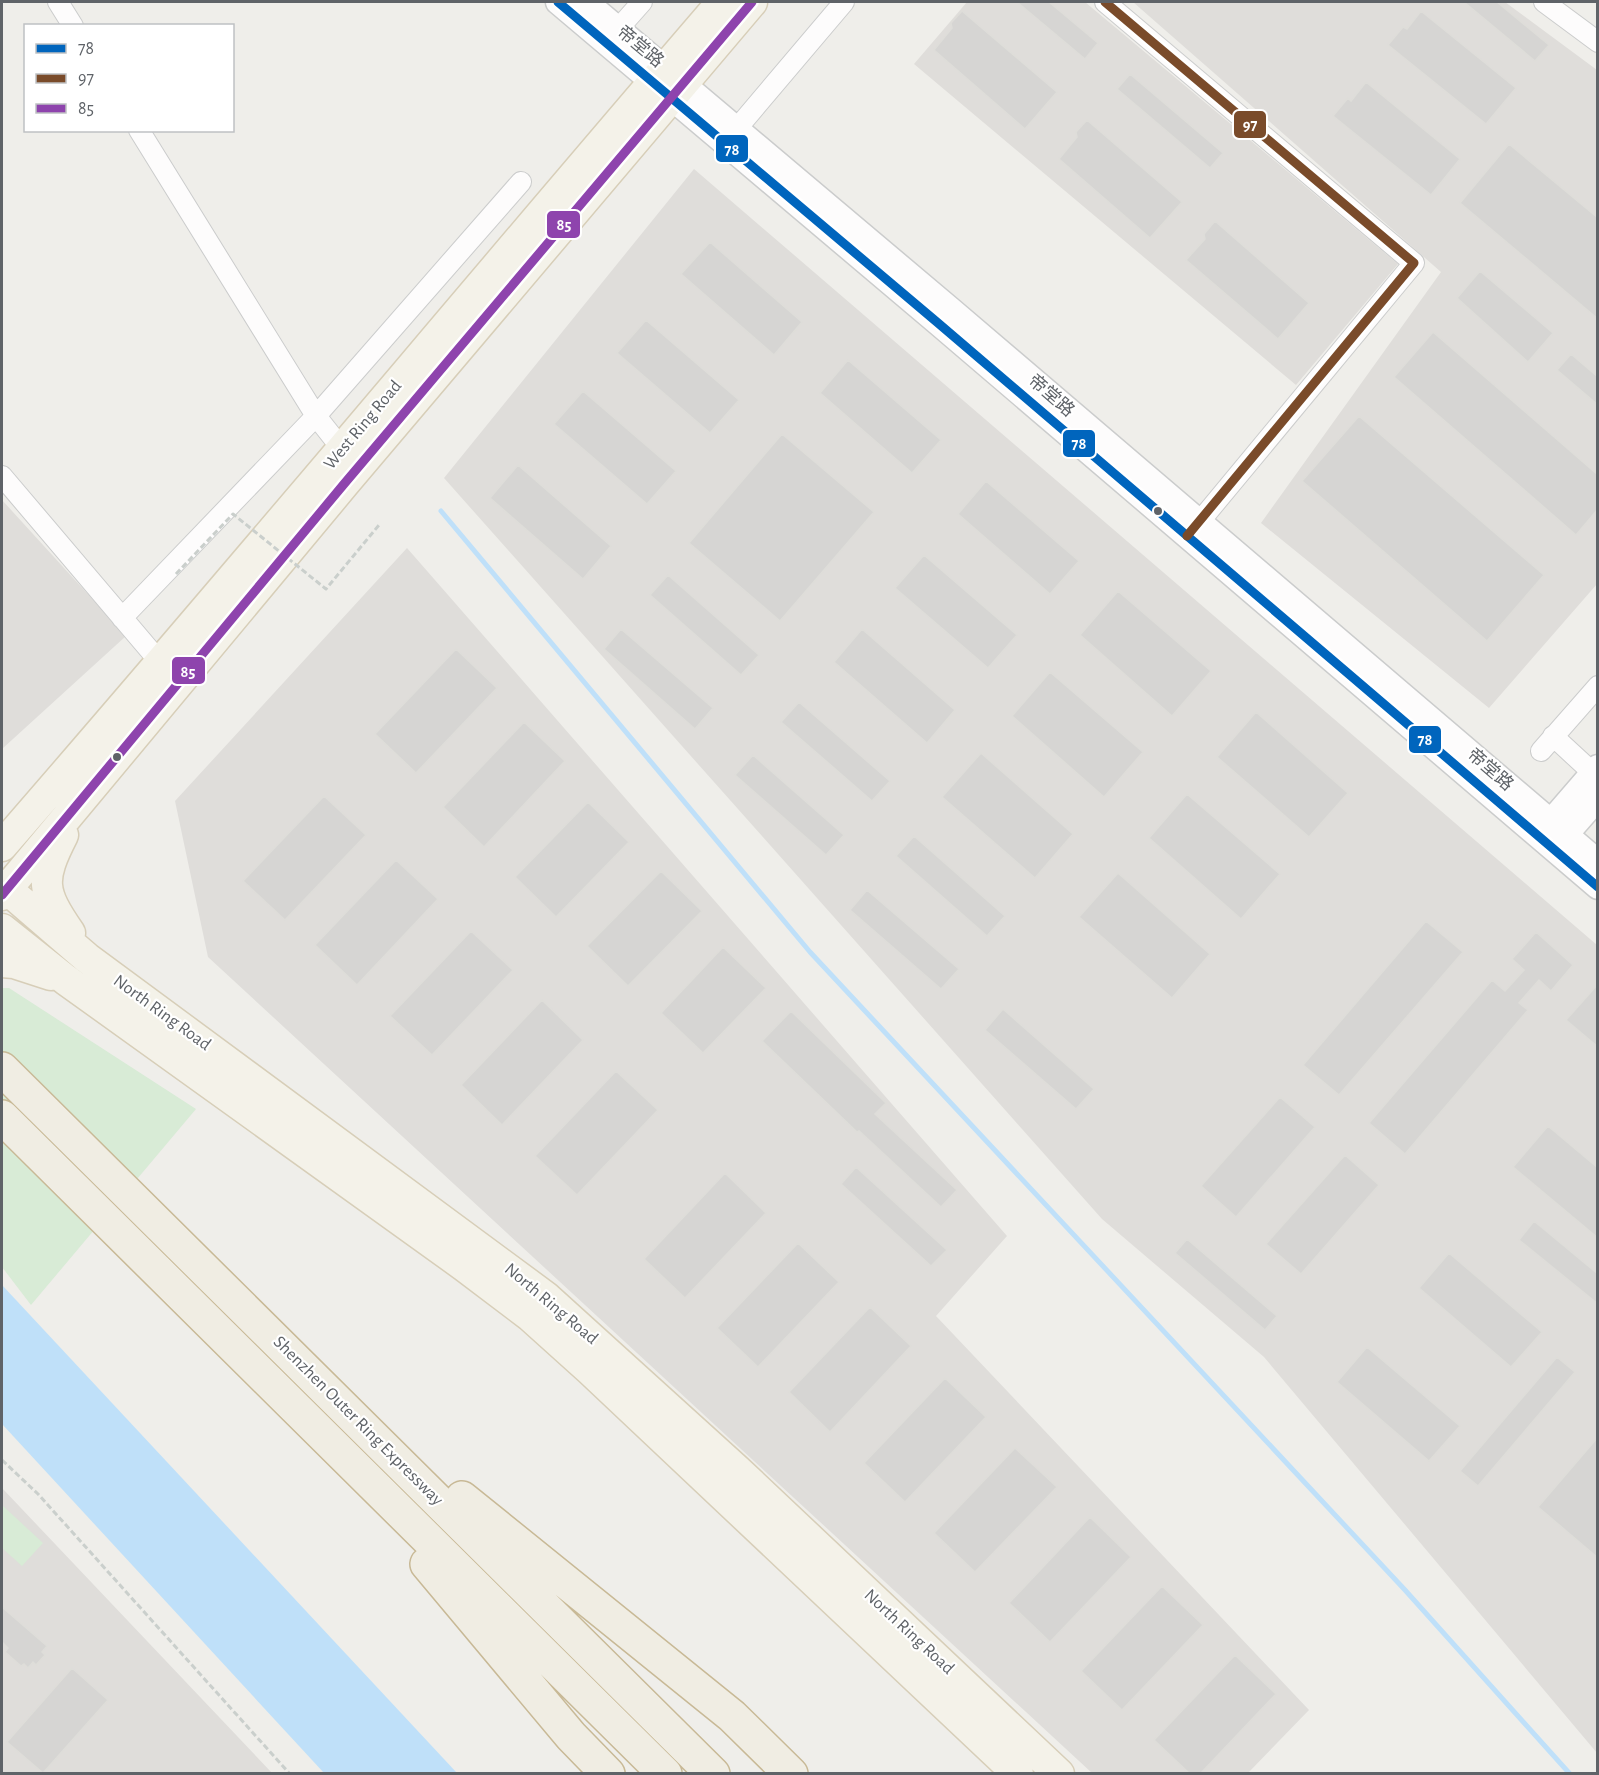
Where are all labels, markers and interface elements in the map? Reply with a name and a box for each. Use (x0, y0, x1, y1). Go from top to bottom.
street label: 帝堂路 (614, 21, 668, 71)
legend (24, 24, 234, 132)
text: 78 (78, 40, 94, 58)
text: 97 (78, 70, 94, 88)
text: 85 (78, 100, 94, 118)
line badge: 97 (1233, 110, 1267, 139)
text: 97 (1243, 117, 1257, 133)
line badge: 78 (715, 134, 749, 163)
text: 78 (725, 142, 740, 158)
line badge: 85 (546, 210, 581, 239)
text: 85 (557, 217, 571, 233)
street label: 帝堂路 (1025, 370, 1079, 421)
street label: West Ring Road (321, 377, 405, 473)
line badge: 78 (1062, 429, 1096, 458)
text: 78 (1072, 436, 1087, 452)
unlabelled marker (1152, 505, 1164, 517)
line badge: 85 (171, 656, 206, 685)
text: 85 (181, 664, 195, 680)
line badge: 78 (1408, 725, 1442, 754)
text: 78 (1418, 732, 1433, 748)
street label: 帝堂路 (1464, 744, 1518, 795)
unlabelled marker (111, 751, 123, 763)
street label: North Ring Road (110, 972, 214, 1054)
street label: North Ring Road (501, 1260, 601, 1348)
street label: Shenzhen Outer Ring Expressway (270, 1333, 446, 1509)
street label: North Ring Road (861, 1586, 957, 1678)

